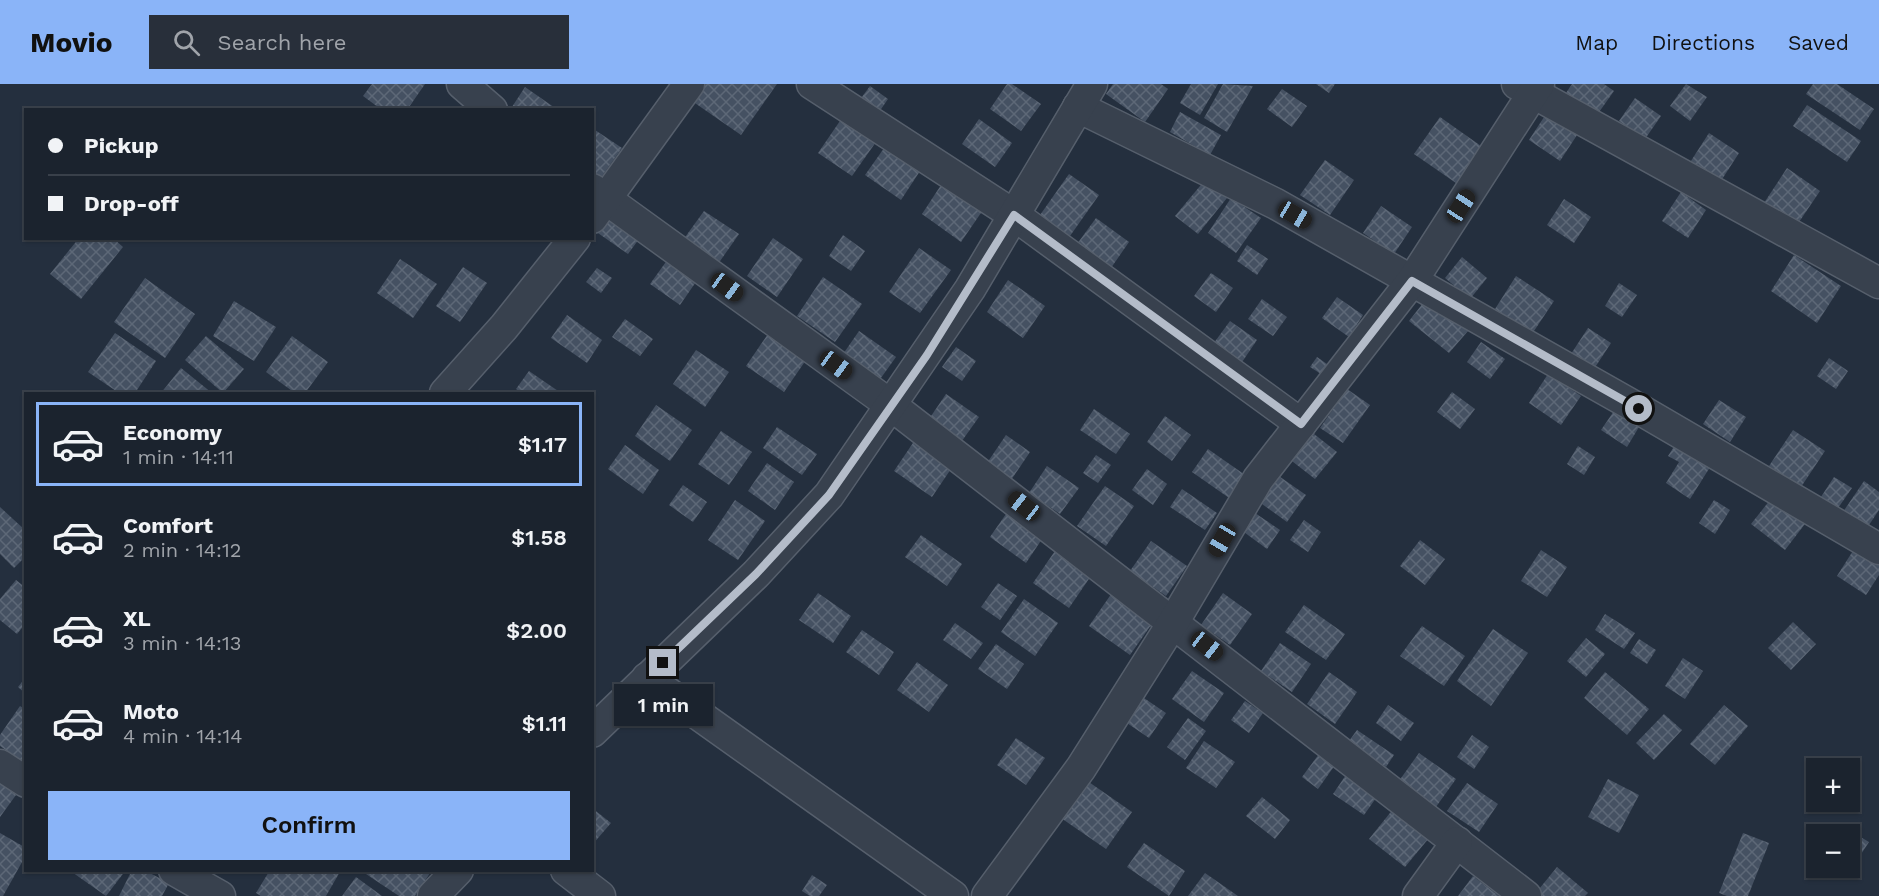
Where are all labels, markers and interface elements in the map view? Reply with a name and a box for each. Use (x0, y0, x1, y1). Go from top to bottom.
search box (149, 15, 569, 69)
text: Movio (30, 26, 113, 59)
icon: search (170, 26, 203, 59)
text: Search here (218, 30, 347, 55)
text: Map (1575, 30, 1618, 55)
text: Directions (1651, 30, 1755, 55)
text: Saved (1788, 30, 1849, 55)
text: Pickup (84, 133, 159, 158)
car (1444, 186, 1478, 226)
text: Drop-off (84, 191, 179, 216)
car (1275, 198, 1315, 232)
car (707, 269, 747, 305)
car (816, 347, 856, 383)
route start (1625, 395, 1652, 422)
icon: car (51, 417, 105, 471)
text: Economy (123, 420, 222, 445)
text: $1.17 (518, 432, 567, 457)
text: 1 min · 14:11 (123, 445, 234, 469)
car (1004, 488, 1044, 524)
icon: car (51, 510, 105, 564)
text: Comfort (123, 513, 213, 538)
car (1205, 520, 1239, 560)
text: $1.58 (511, 525, 567, 550)
text: 2 min · 14:12 (123, 538, 241, 562)
icon: car (51, 603, 105, 657)
text: XL (123, 606, 151, 631)
text: $2.00 (506, 618, 567, 643)
car (1187, 628, 1227, 664)
text: 3 min · 14:13 (123, 631, 241, 655)
route end (649, 649, 676, 676)
callout: 1 min (614, 684, 712, 726)
text: 1 min (638, 693, 689, 717)
icon: car (51, 696, 105, 750)
text: Moto (123, 699, 179, 724)
text: $1.11 (522, 711, 567, 736)
text: 4 min · 14:14 (123, 724, 243, 748)
map controls (1806, 758, 1860, 878)
button: + (1806, 758, 1860, 812)
button: Confirm (48, 791, 570, 860)
button: − (1806, 824, 1860, 878)

